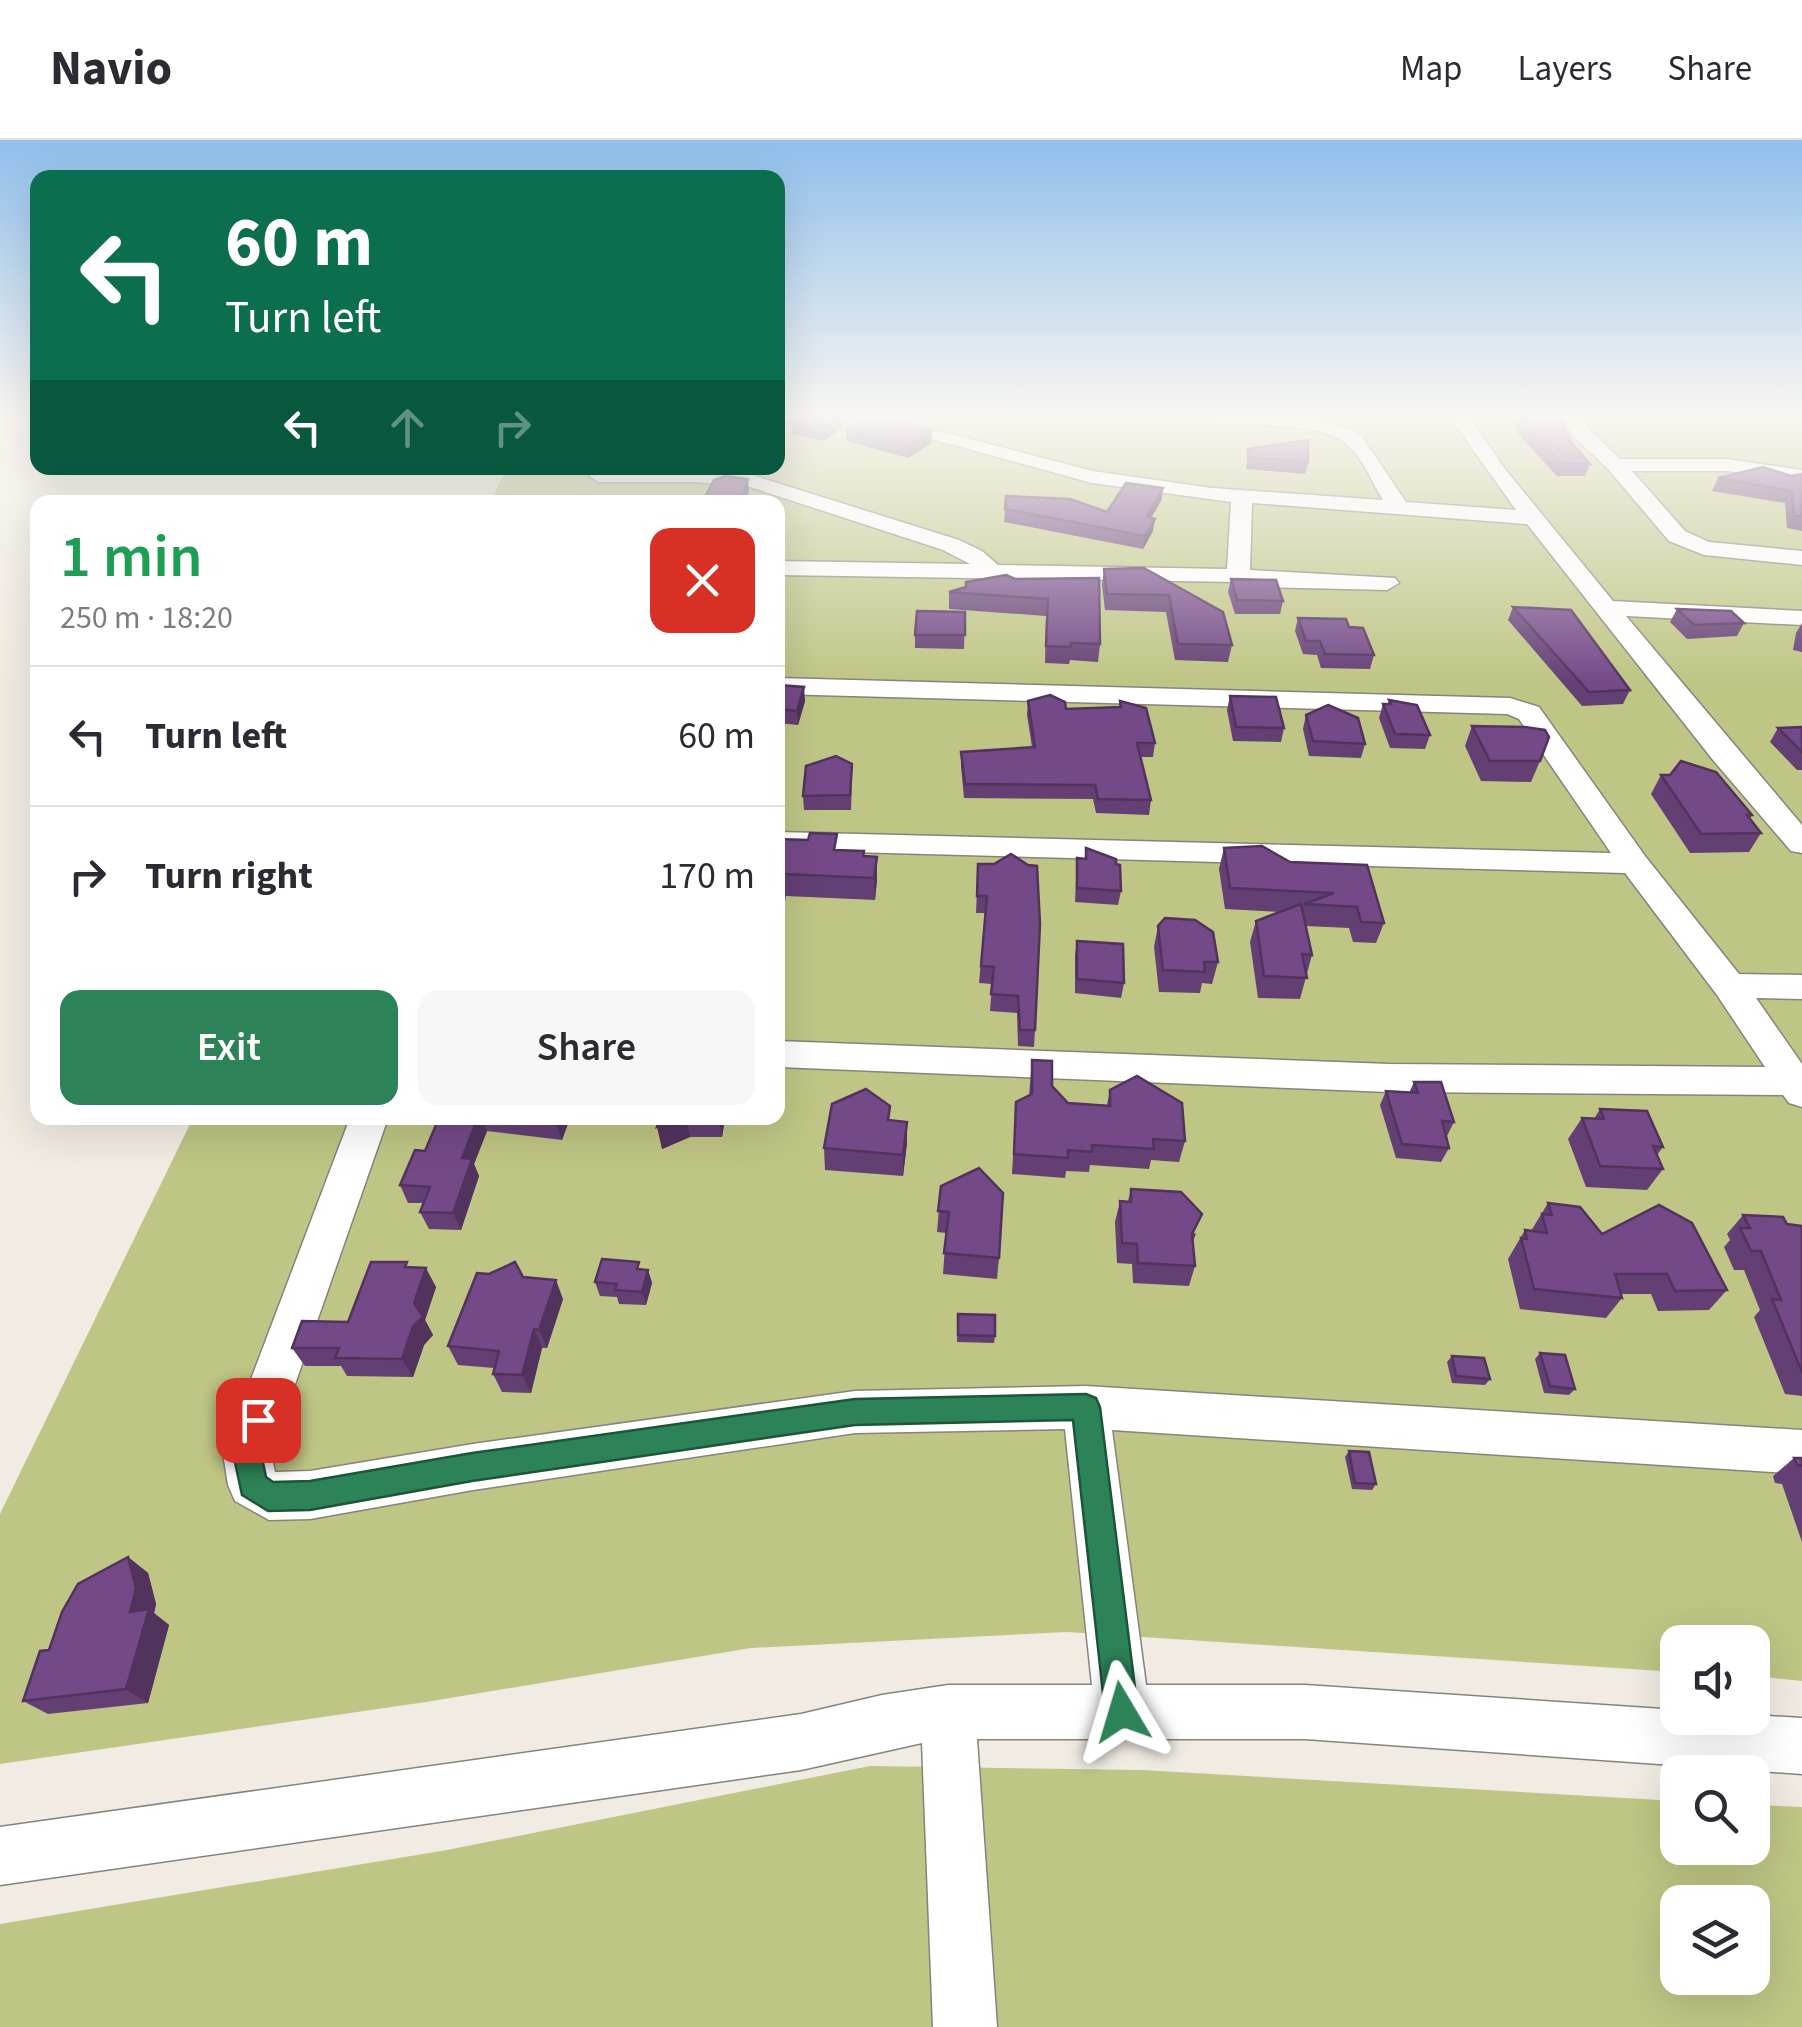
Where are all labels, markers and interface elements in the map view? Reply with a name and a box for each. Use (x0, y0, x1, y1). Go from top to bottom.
text: Navio (50, 35, 172, 103)
text: Map (1400, 44, 1463, 94)
text: Layers (1518, 44, 1612, 94)
text: Share (1667, 44, 1752, 94)
text: 60 m (225, 193, 373, 293)
icon: left (60, 210, 190, 340)
text: Turn left (225, 286, 381, 350)
icon: left (275, 400, 330, 455)
icon: ahead (380, 400, 435, 455)
icon: right (485, 400, 540, 455)
text: 1 min (60, 515, 203, 600)
button: close (650, 528, 755, 633)
text: 250 m · 18:20 (60, 595, 233, 641)
icon: left (60, 709, 115, 764)
text: Turn left (145, 709, 287, 763)
text: 60 m (678, 709, 755, 763)
icon: right (60, 849, 115, 904)
text: Turn right (145, 849, 313, 903)
text: 170 m (659, 849, 755, 903)
button: Exit (60, 990, 398, 1105)
button: Share (418, 990, 755, 1105)
pin (216, 1378, 301, 1463)
icon: arrive (231, 1393, 286, 1448)
map controls (1660, 1625, 1770, 1995)
button: sound (1660, 1625, 1770, 1735)
position arrow (1070, 1660, 1174, 1764)
button: search (1660, 1755, 1770, 1865)
button: layers (1660, 1885, 1770, 1995)

